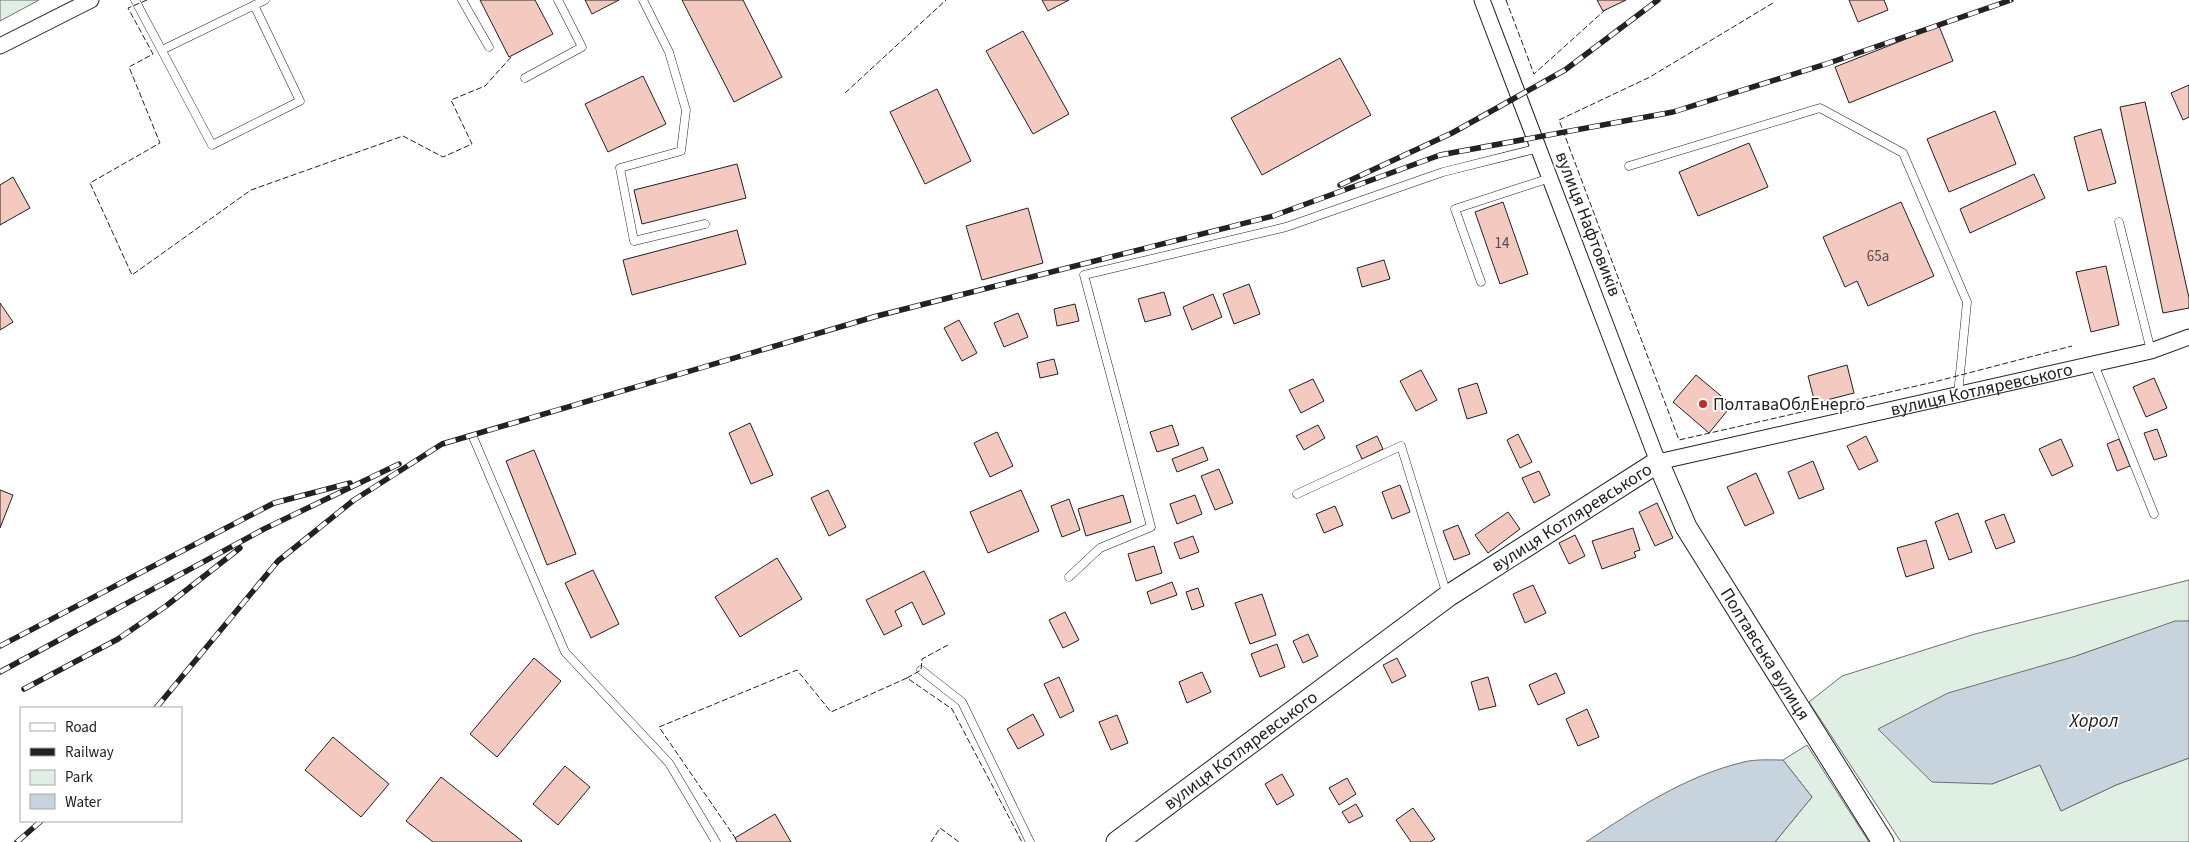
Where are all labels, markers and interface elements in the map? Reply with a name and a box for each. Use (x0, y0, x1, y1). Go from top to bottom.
street label: вулиця Нафтовиків (1549, 148, 1627, 300)
house number: 14 (1495, 233, 1510, 254)
house number: 65а (1867, 246, 1889, 267)
street label: вулиця Котляревського (1888, 357, 2075, 422)
place label: ПолтаваОблЕнерго (1713, 392, 1865, 417)
marker: ПолтаваОблЕнерго (1697, 398, 1709, 410)
street label: вулиця Котляревського (1486, 457, 1657, 578)
street label: Полтавська вулиця (1714, 583, 1816, 725)
street label: вулиця Котляревського (1158, 685, 1323, 816)
legend (20, 707, 182, 822)
water label: Хорол (2069, 708, 2119, 735)
text: Road (65, 717, 97, 738)
text: Railway (65, 742, 114, 763)
text: Park (65, 767, 94, 788)
text: Water (65, 792, 102, 813)

